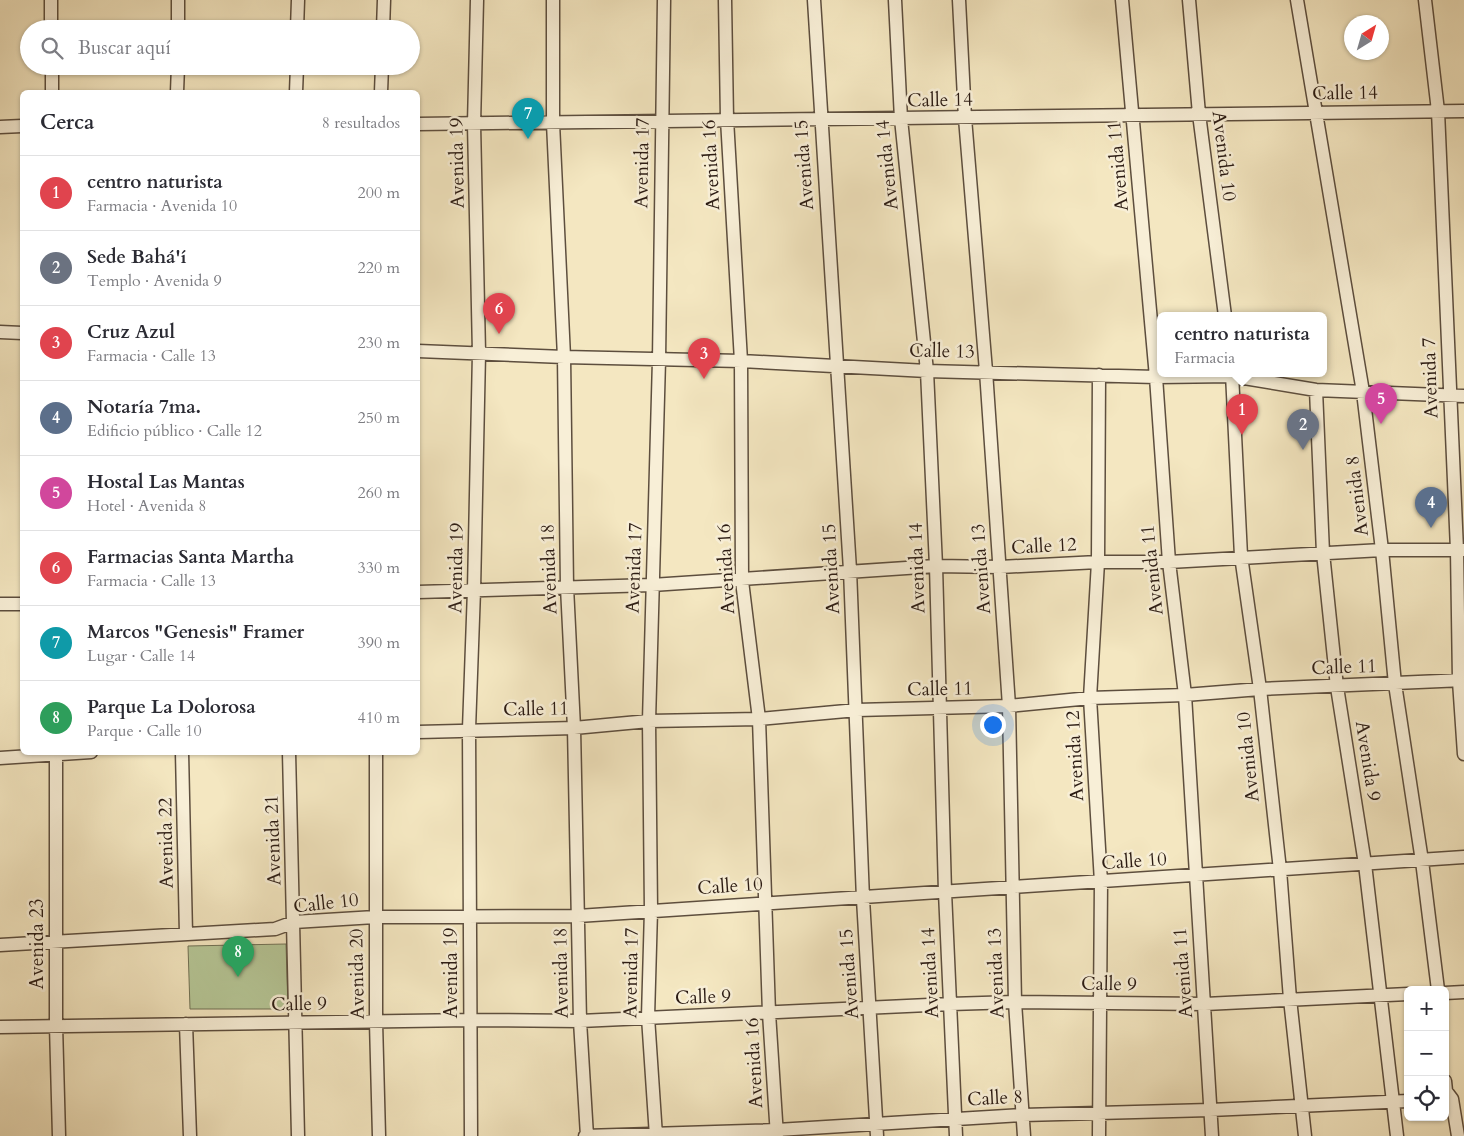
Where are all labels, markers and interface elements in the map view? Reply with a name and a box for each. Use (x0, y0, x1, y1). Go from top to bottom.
north arrow (1344, 15, 1389, 60)
search box (20, 20, 420, 75)
icon: search (38, 34, 66, 62)
text: Buscar aquí (78, 35, 171, 61)
street label: Calle 14 (1312, 79, 1378, 107)
street label: Calle 14 (907, 86, 973, 114)
pin: 7 (512, 98, 544, 139)
text: Cerca (40, 108, 94, 137)
street label: Avenida 10 (1206, 109, 1242, 203)
text: 8 resultados (322, 112, 400, 134)
street label: Avenida 19 (443, 117, 471, 209)
street label: Avenida 17 (628, 117, 656, 209)
street label: Avenida 14 (869, 118, 905, 212)
street label: Avenida 16 (696, 119, 726, 211)
street label: Avenida 15 (788, 119, 820, 211)
street label: Avenida 11 (1101, 120, 1135, 212)
text: centro naturista (87, 169, 223, 195)
text: 1 (52, 182, 60, 204)
text: 200 m (358, 182, 400, 204)
text: Farmacia · Avenida 10 (87, 195, 237, 217)
text: Sede Bahá'í (87, 244, 186, 270)
text: 2 (52, 257, 60, 279)
text: 220 m (358, 257, 400, 279)
text: Templo · Avenida 9 (87, 270, 222, 292)
pin: 6 (483, 293, 515, 334)
popup (1157, 312, 1327, 377)
text: Cruz Azul (87, 319, 175, 345)
text: centro naturista (1174, 321, 1310, 347)
text: 3 (52, 332, 60, 354)
text: 230 m (358, 332, 400, 354)
street label: Calle 13 (909, 337, 975, 365)
street label: Avenida 7 (1416, 337, 1444, 419)
pin: 3 (688, 338, 720, 379)
text: Farmacia · Calle 13 (87, 345, 216, 367)
text: Farmacia (1174, 347, 1235, 369)
pin: 5 (1365, 383, 1397, 424)
text: Notaría 7ma. (87, 394, 201, 420)
pin: 1 (1226, 394, 1258, 435)
text: 4 (52, 407, 60, 429)
text: 250 m (358, 407, 400, 429)
pin: 2 (1287, 409, 1319, 450)
text: Edificio público · Calle 12 (87, 420, 262, 442)
street label: Avenida 8 (1339, 454, 1375, 538)
text: Hostal Las Mantas (87, 469, 245, 495)
text: 5 (52, 482, 60, 504)
text: 260 m (358, 482, 400, 504)
pin: 4 (1415, 487, 1447, 528)
text: Hotel · Avenida 8 (87, 495, 206, 517)
street label: Avenida 19 (442, 522, 470, 614)
street label: Avenida 17 (619, 522, 649, 614)
street label: Avenida 14 (902, 522, 932, 614)
street label: Avenida 18 (534, 523, 564, 615)
street label: Avenida 16 (711, 523, 741, 615)
street label: Avenida 15 (816, 523, 846, 615)
street label: Avenida 13 (965, 523, 997, 615)
street label: Avenida 11 (1134, 523, 1170, 617)
street label: Calle 12 (1011, 531, 1078, 561)
text: Farmacias Santa Martha (87, 544, 294, 570)
text: 6 (52, 557, 60, 579)
text: 330 m (358, 557, 400, 579)
text: Farmacia · Calle 13 (87, 570, 216, 592)
text: Marcos "Genesis" Framer (87, 619, 304, 645)
text: 7 (52, 632, 60, 654)
text: 390 m (358, 632, 400, 654)
text: Lugar · Calle 14 (87, 645, 195, 667)
street label: Calle 11 (1311, 653, 1377, 681)
street label: Calle 11 (907, 675, 973, 703)
text: Parque La Dolorosa (87, 694, 256, 720)
street label: Calle 11 (503, 695, 569, 723)
text: 8 (52, 707, 60, 729)
text: 410 m (358, 707, 400, 729)
street label: Avenida 12 (1060, 710, 1090, 802)
street label: Avenida 10 (1230, 710, 1266, 804)
your location (980, 712, 1006, 738)
street label: Avenida 9 (1349, 719, 1387, 803)
text: Parque · Calle 10 (87, 720, 202, 742)
street label: Avenida 21 (258, 794, 288, 886)
street label: Avenida 22 (152, 797, 180, 889)
street label: Calle 10 (1100, 846, 1168, 876)
street label: Calle 10 (696, 871, 764, 901)
street label: Calle 10 (292, 887, 360, 919)
street label: Avenida 23 (24, 899, 50, 989)
street label: Avenida 19 (438, 927, 464, 1018)
street label: Avenida 18 (547, 927, 575, 1019)
street label: Avenida 17 (617, 927, 645, 1019)
street label: Avenida 14 (915, 927, 945, 1019)
street label: Avenida 13 (981, 927, 1011, 1019)
street label: Avenida 11 (1167, 927, 1199, 1019)
street label: Avenida 20 (343, 928, 371, 1020)
street label: Avenida 15 (833, 928, 865, 1020)
pin: 8 (222, 936, 254, 977)
street label: Calle 9 (1081, 971, 1137, 997)
street label: Calle 9 (675, 983, 732, 1011)
map controls (1404, 986, 1449, 1121)
button: + (1404, 986, 1449, 1031)
street label: Calle 9 (271, 991, 327, 1017)
street label: Avenida 16 (739, 1017, 769, 1109)
button: − (1404, 1031, 1449, 1076)
button: locate (1404, 1076, 1449, 1121)
street label: Calle 8 (966, 1084, 1024, 1112)

